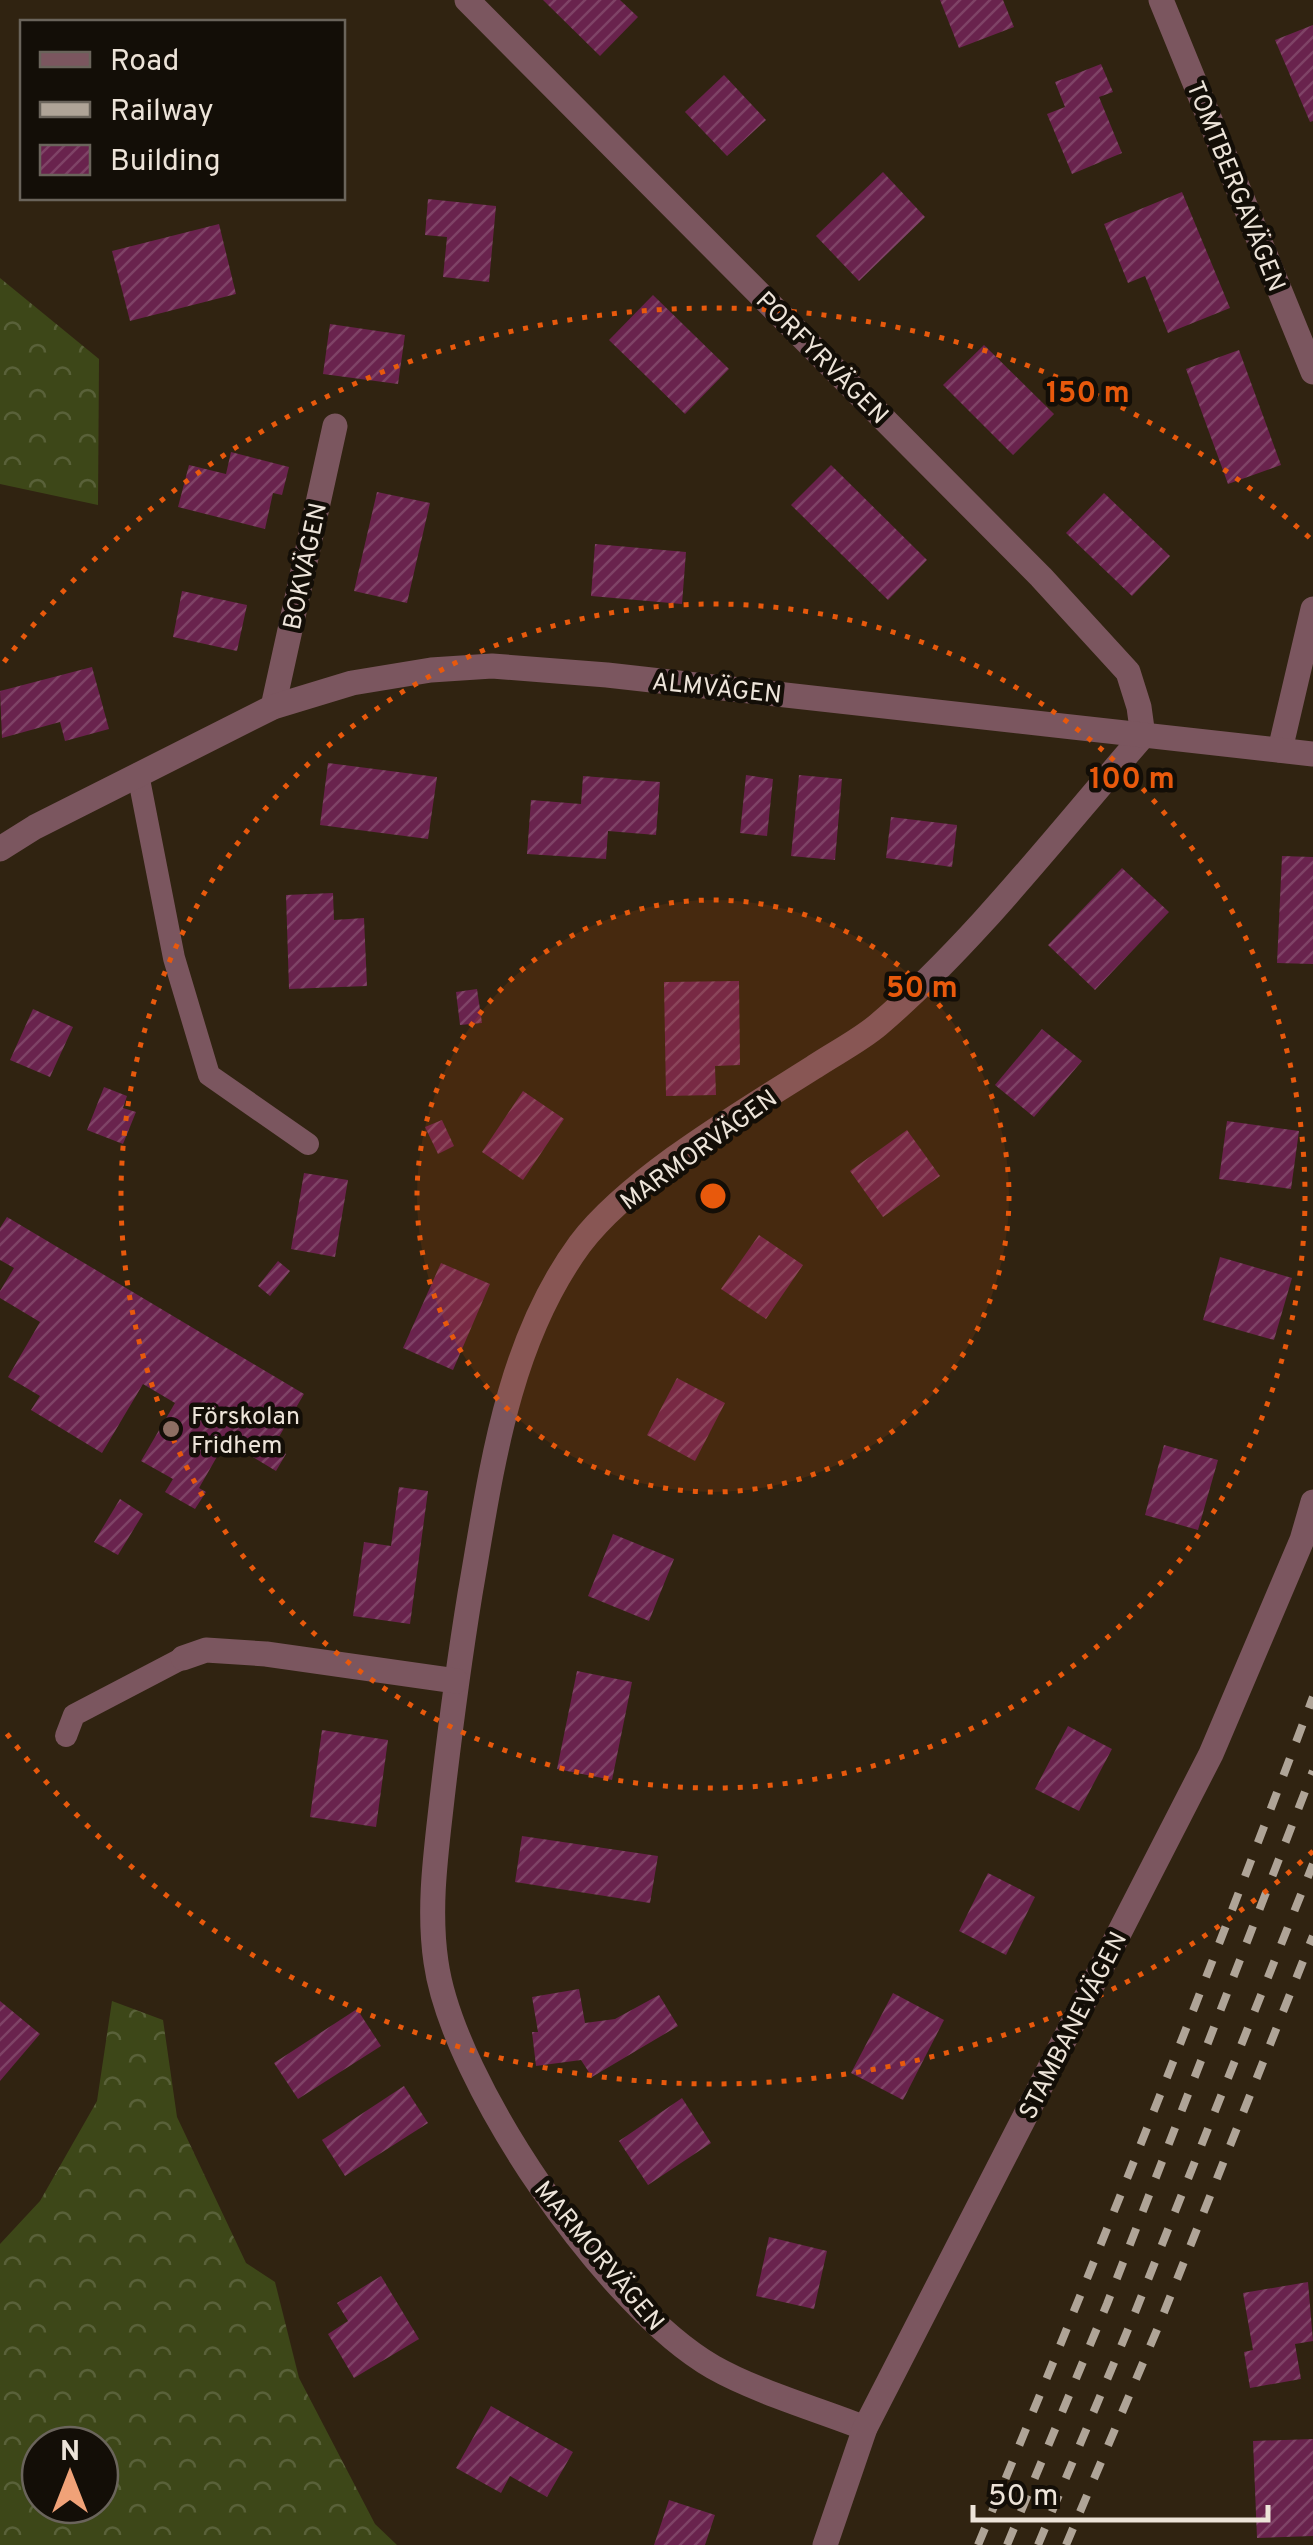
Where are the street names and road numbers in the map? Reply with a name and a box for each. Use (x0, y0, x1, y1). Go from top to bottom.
street label: TOMTBERGAVÄGEN (1177, 77, 1291, 297)
street label: PORFYRVÄGEN (748, 286, 894, 432)
street label: BOKVÄGEN (278, 500, 336, 633)
street label: ALMVÄGEN (650, 667, 783, 713)
street label: MARMORVÄGEN (615, 1084, 785, 1219)
street label: STAMBANEVÄGEN (1014, 1927, 1136, 2126)
street label: MARMORVÄGEN (526, 2175, 670, 2339)

